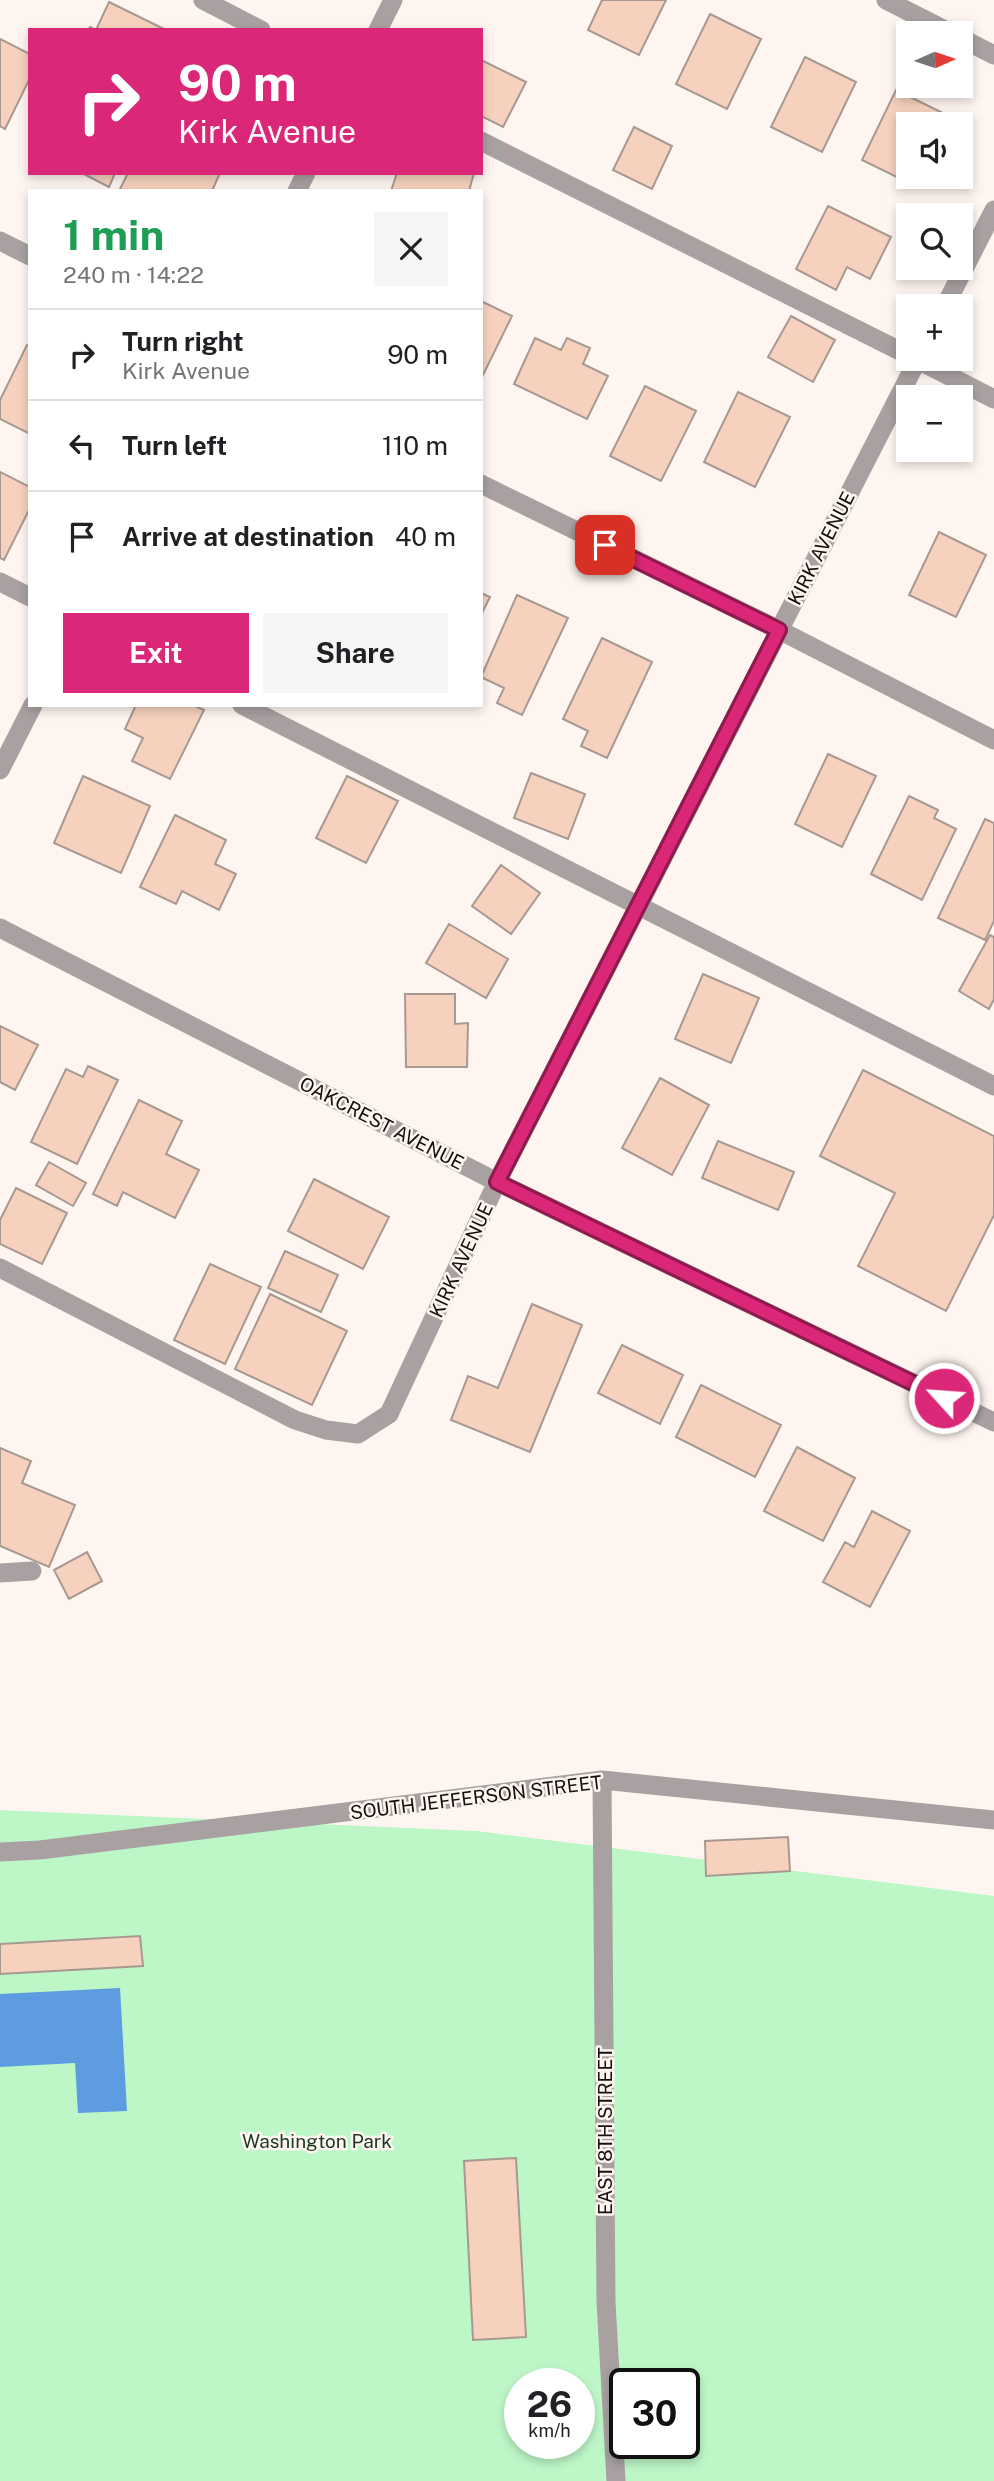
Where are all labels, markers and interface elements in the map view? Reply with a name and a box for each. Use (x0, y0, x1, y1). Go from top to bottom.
north arrow (896, 21, 973, 98)
map controls (896, 21, 973, 462)
text: 90 m (178, 54, 297, 112)
icon: right (63, 56, 154, 147)
button: sound (896, 112, 973, 189)
text: Kirk Avenue (178, 113, 356, 150)
button: search (896, 203, 973, 280)
text: 1 min (63, 210, 164, 259)
button: close (374, 212, 448, 286)
text: 240 m · 14:22 (63, 261, 204, 288)
button: + (896, 294, 973, 371)
text: Turn right (122, 326, 244, 357)
icon: right (63, 336, 101, 374)
text: 90 m (387, 339, 448, 370)
text: Kirk Avenue (122, 357, 250, 384)
button: − (896, 385, 973, 462)
icon: left (63, 427, 101, 465)
text: Turn left (122, 430, 227, 461)
text: 110 m (382, 430, 448, 461)
street label: KIRK AVENUE (783, 488, 859, 608)
pin (575, 515, 635, 575)
icon: arrive (63, 518, 101, 556)
text: Arrive at destination (122, 521, 374, 552)
text: 40 m (395, 521, 456, 552)
icon: arrive (586, 526, 624, 564)
button: Exit (63, 613, 249, 693)
button: Share (263, 613, 448, 693)
street label: OAKCREST AVENUE (296, 1072, 468, 1174)
street label: KIRK AVENUE (425, 1199, 497, 1321)
position arrow (907, 1361, 981, 1435)
street label: SOUTH JEFFERSON STREET (349, 1771, 603, 1823)
street label: EAST 8TH STREET (594, 2047, 616, 2215)
park label: Washington Park (242, 2130, 392, 2152)
speed limit sign: 30 (609, 2368, 700, 2459)
text: 26 (527, 2384, 572, 2425)
text: km/h (528, 2420, 571, 2441)

